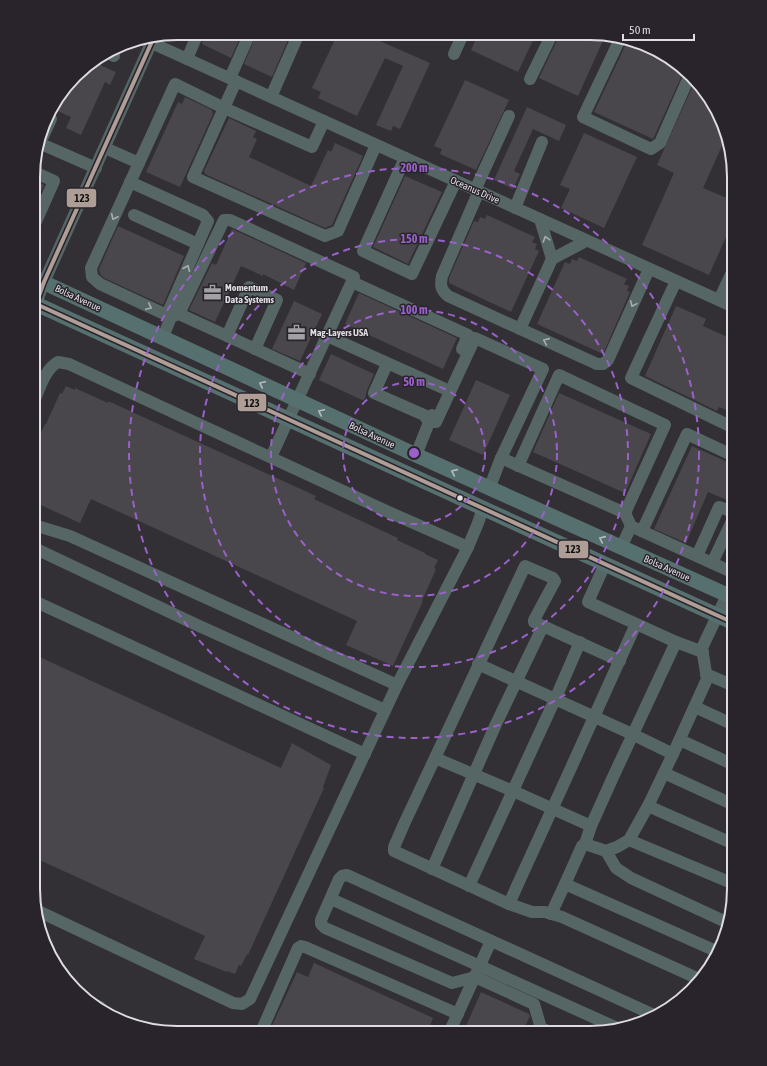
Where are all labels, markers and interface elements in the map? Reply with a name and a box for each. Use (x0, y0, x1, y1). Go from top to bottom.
scale bar (623, 16, 694, 42)
text: 50 m (629, 23, 651, 37)
text: 200 m (400, 161, 428, 175)
street label: Oceanus Drive (449, 174, 502, 206)
line badge: 123 (66, 188, 97, 208)
text: 123 (74, 192, 90, 204)
one-way arrow (111, 213, 119, 220)
text: 150 m (400, 232, 428, 246)
one-way arrow (542, 236, 551, 243)
one-way arrow (182, 265, 190, 273)
place label: Momentum Data Systems (225, 282, 274, 305)
street label: Bolsa Avenue (53, 283, 103, 314)
office icon: Momentum Data Systems (202, 283, 222, 303)
one-way arrow (630, 300, 638, 308)
one-way arrow (145, 302, 152, 310)
text: 100 m (400, 303, 428, 317)
office icon: Mag-Layers USA (287, 322, 307, 342)
place label: Mag-Layers USA (310, 327, 368, 338)
one-way arrow (542, 338, 550, 346)
text: 50 m (403, 375, 425, 389)
one-way arrow (259, 381, 267, 389)
line badge: 123 (237, 393, 267, 412)
text: 123 (244, 397, 260, 409)
one-way arrow (318, 408, 325, 416)
street label: Bolsa Avenue (347, 420, 397, 451)
centre of rings (407, 446, 421, 460)
one-way arrow (450, 469, 457, 477)
unlabelled marker (455, 493, 465, 503)
one-way arrow (599, 536, 607, 544)
line badge: 123 (558, 540, 589, 559)
text: 123 (565, 543, 581, 555)
street label: Bolsa Avenue (642, 553, 692, 583)

